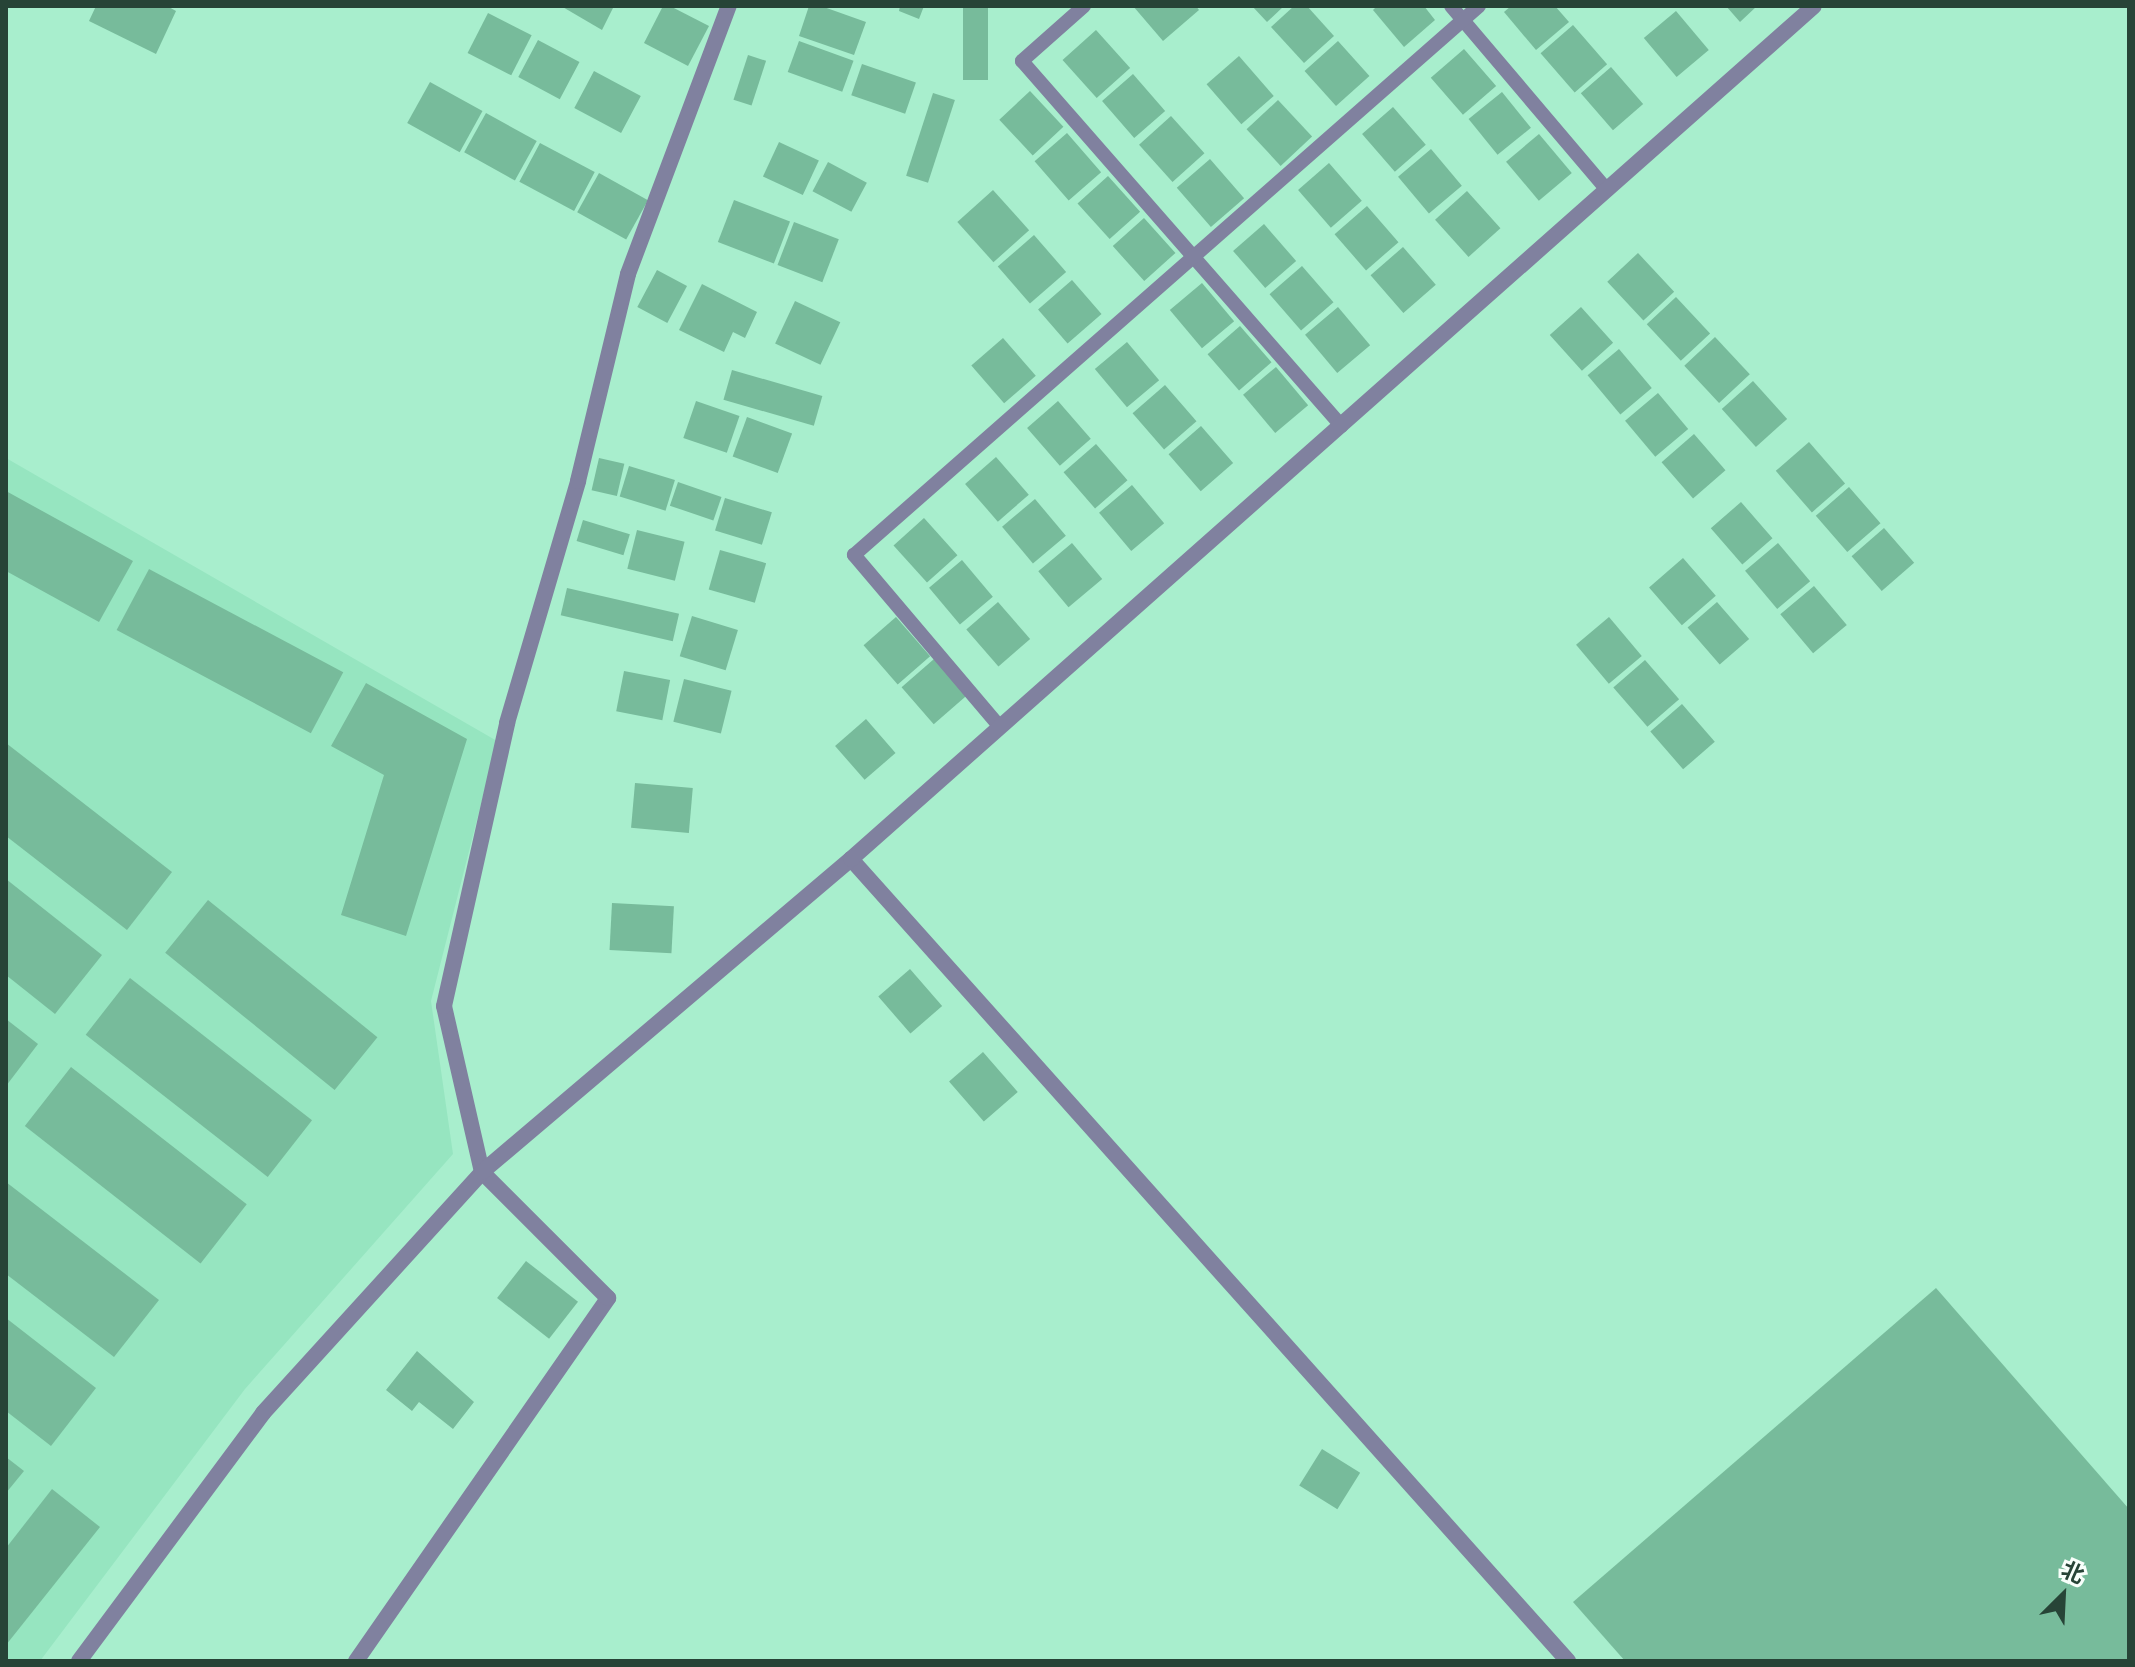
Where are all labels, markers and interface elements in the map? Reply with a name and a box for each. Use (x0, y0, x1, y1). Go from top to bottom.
text: 北 (2057, 1554, 2089, 1591)
north arrow (2023, 1555, 2103, 1635)

